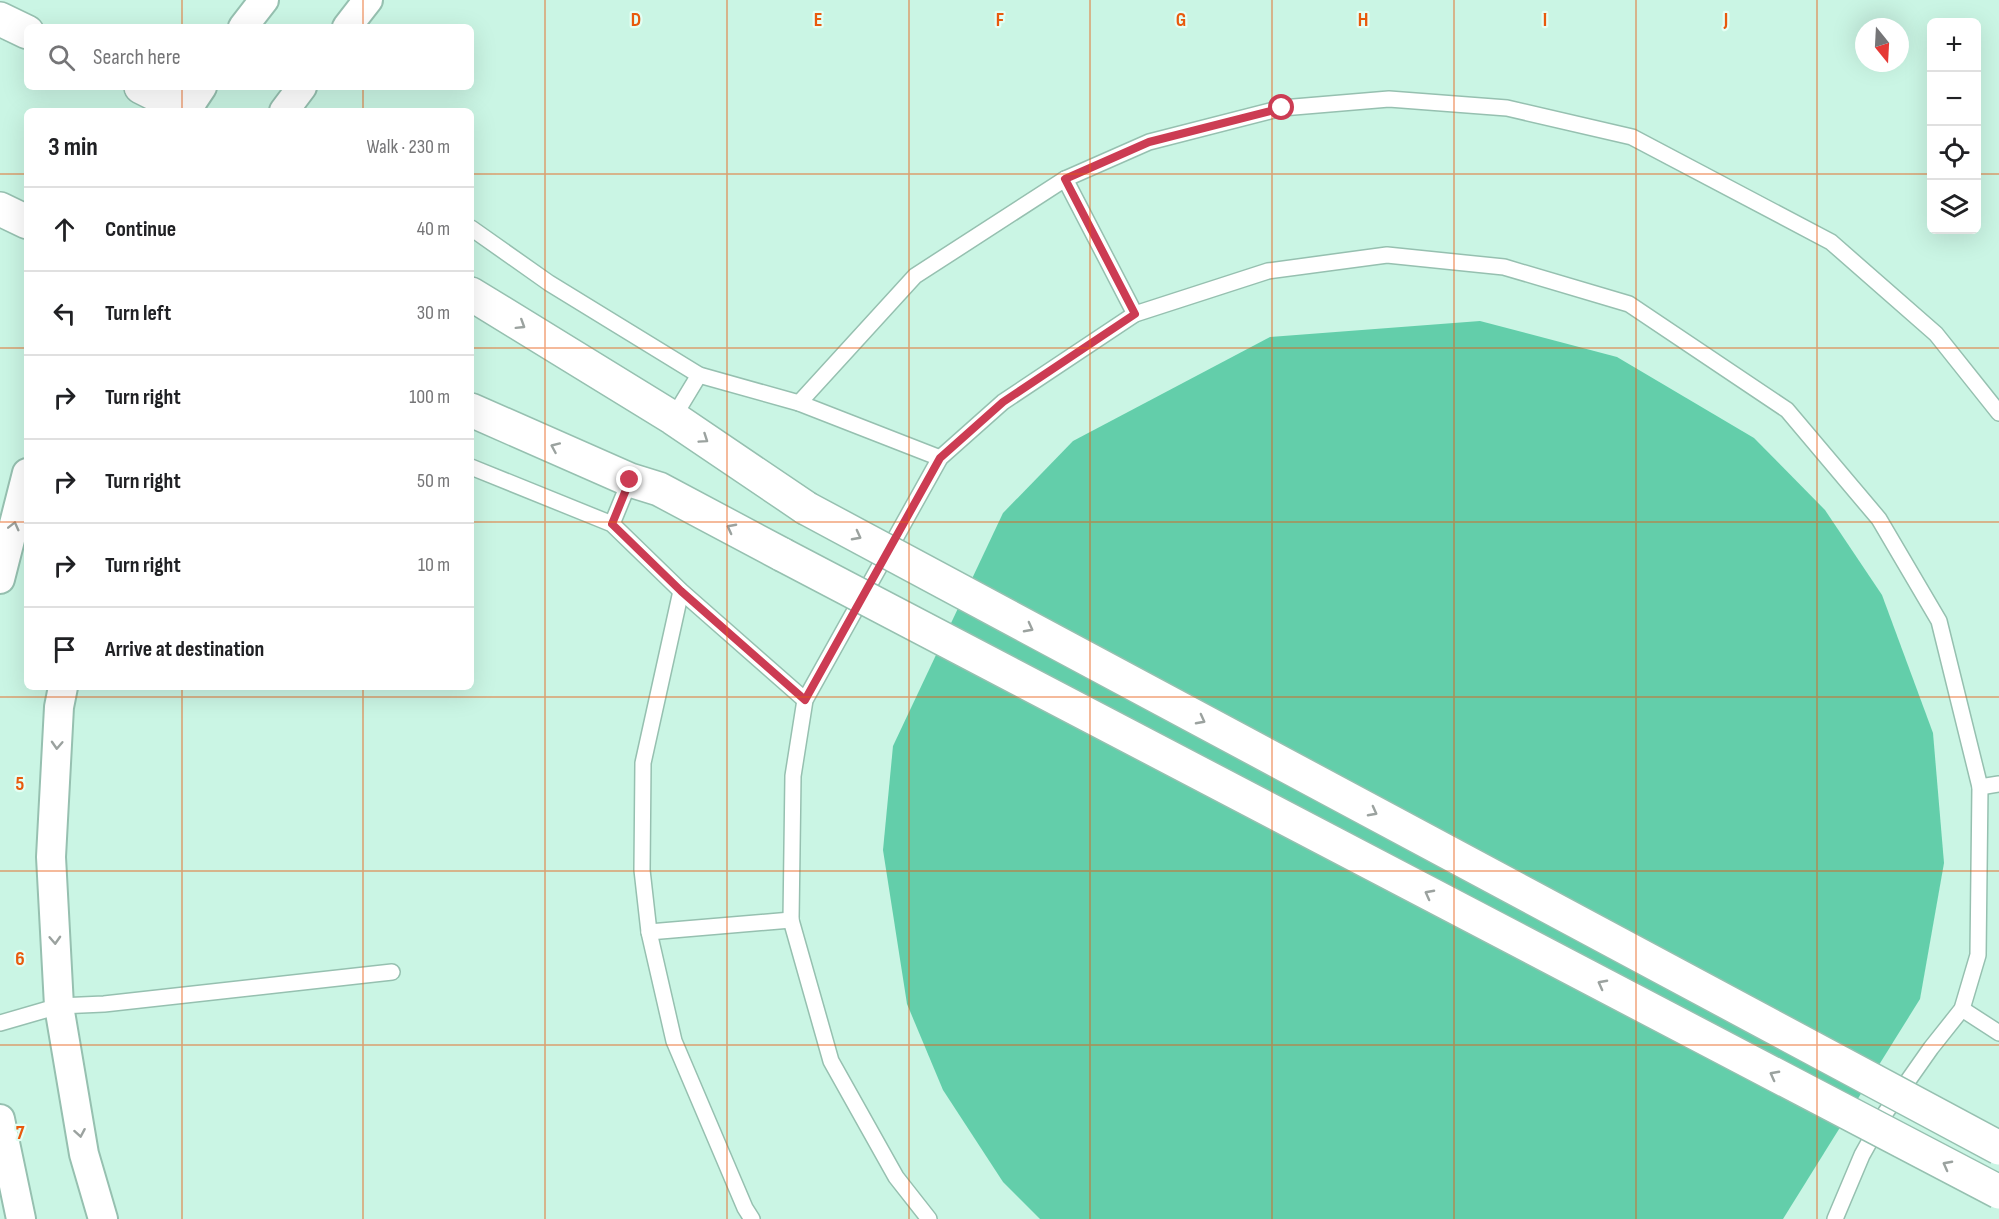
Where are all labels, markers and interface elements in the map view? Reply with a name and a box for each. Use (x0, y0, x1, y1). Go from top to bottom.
text: D (631, 8, 641, 32)
text: E (814, 8, 822, 32)
text: F (996, 8, 1004, 32)
text: G (1176, 8, 1186, 32)
text: H (1358, 8, 1368, 32)
text: I (1543, 8, 1547, 32)
text: J (1723, 8, 1728, 32)
north arrow (1855, 18, 1909, 72)
map controls (1927, 18, 1981, 234)
button: + (1927, 18, 1981, 72)
search box (24, 24, 474, 90)
icon: search (45, 41, 78, 74)
text: Search here (93, 44, 180, 71)
button: − (1927, 72, 1981, 126)
route start (1268, 94, 1294, 120)
button: locate (1927, 126, 1981, 180)
text: 3 min (48, 132, 98, 163)
text: Walk · 230 m (367, 135, 450, 159)
button: layers (1927, 180, 1981, 234)
icon: ahead (48, 213, 81, 246)
text: Continue (105, 216, 176, 243)
text: 40 m (417, 217, 450, 241)
icon: left (48, 297, 81, 330)
text: Turn left (105, 300, 171, 327)
text: 30 m (417, 301, 450, 325)
one-way arrow (515, 317, 525, 329)
icon: right (48, 381, 81, 414)
text: Turn right (105, 384, 181, 411)
text: 100 m (409, 385, 450, 409)
one-way arrow (697, 432, 708, 443)
one-way arrow (550, 442, 561, 454)
icon: right (48, 465, 81, 498)
route end (616, 466, 642, 492)
text: Turn right (105, 468, 181, 495)
text: 50 m (417, 469, 450, 493)
one-way arrow (6, 521, 19, 531)
one-way arrow (727, 524, 738, 535)
one-way arrow (851, 529, 861, 540)
icon: right (48, 549, 81, 582)
text: Turn right (105, 552, 181, 579)
text: 10 m (418, 553, 450, 577)
one-way arrow (1023, 621, 1033, 632)
icon: arrive (48, 633, 81, 666)
text: Arrive at destination (105, 636, 264, 663)
one-way arrow (1195, 713, 1205, 724)
one-way arrow (51, 741, 64, 750)
text: 5 (16, 772, 25, 796)
one-way arrow (1366, 805, 1377, 816)
one-way arrow (1425, 890, 1435, 901)
one-way arrow (49, 935, 62, 944)
text: 6 (15, 947, 25, 971)
one-way arrow (1597, 980, 1608, 991)
one-way arrow (1770, 1071, 1781, 1082)
text: 7 (16, 1121, 25, 1145)
one-way arrow (74, 1128, 86, 1138)
one-way arrow (1943, 1161, 1953, 1172)

